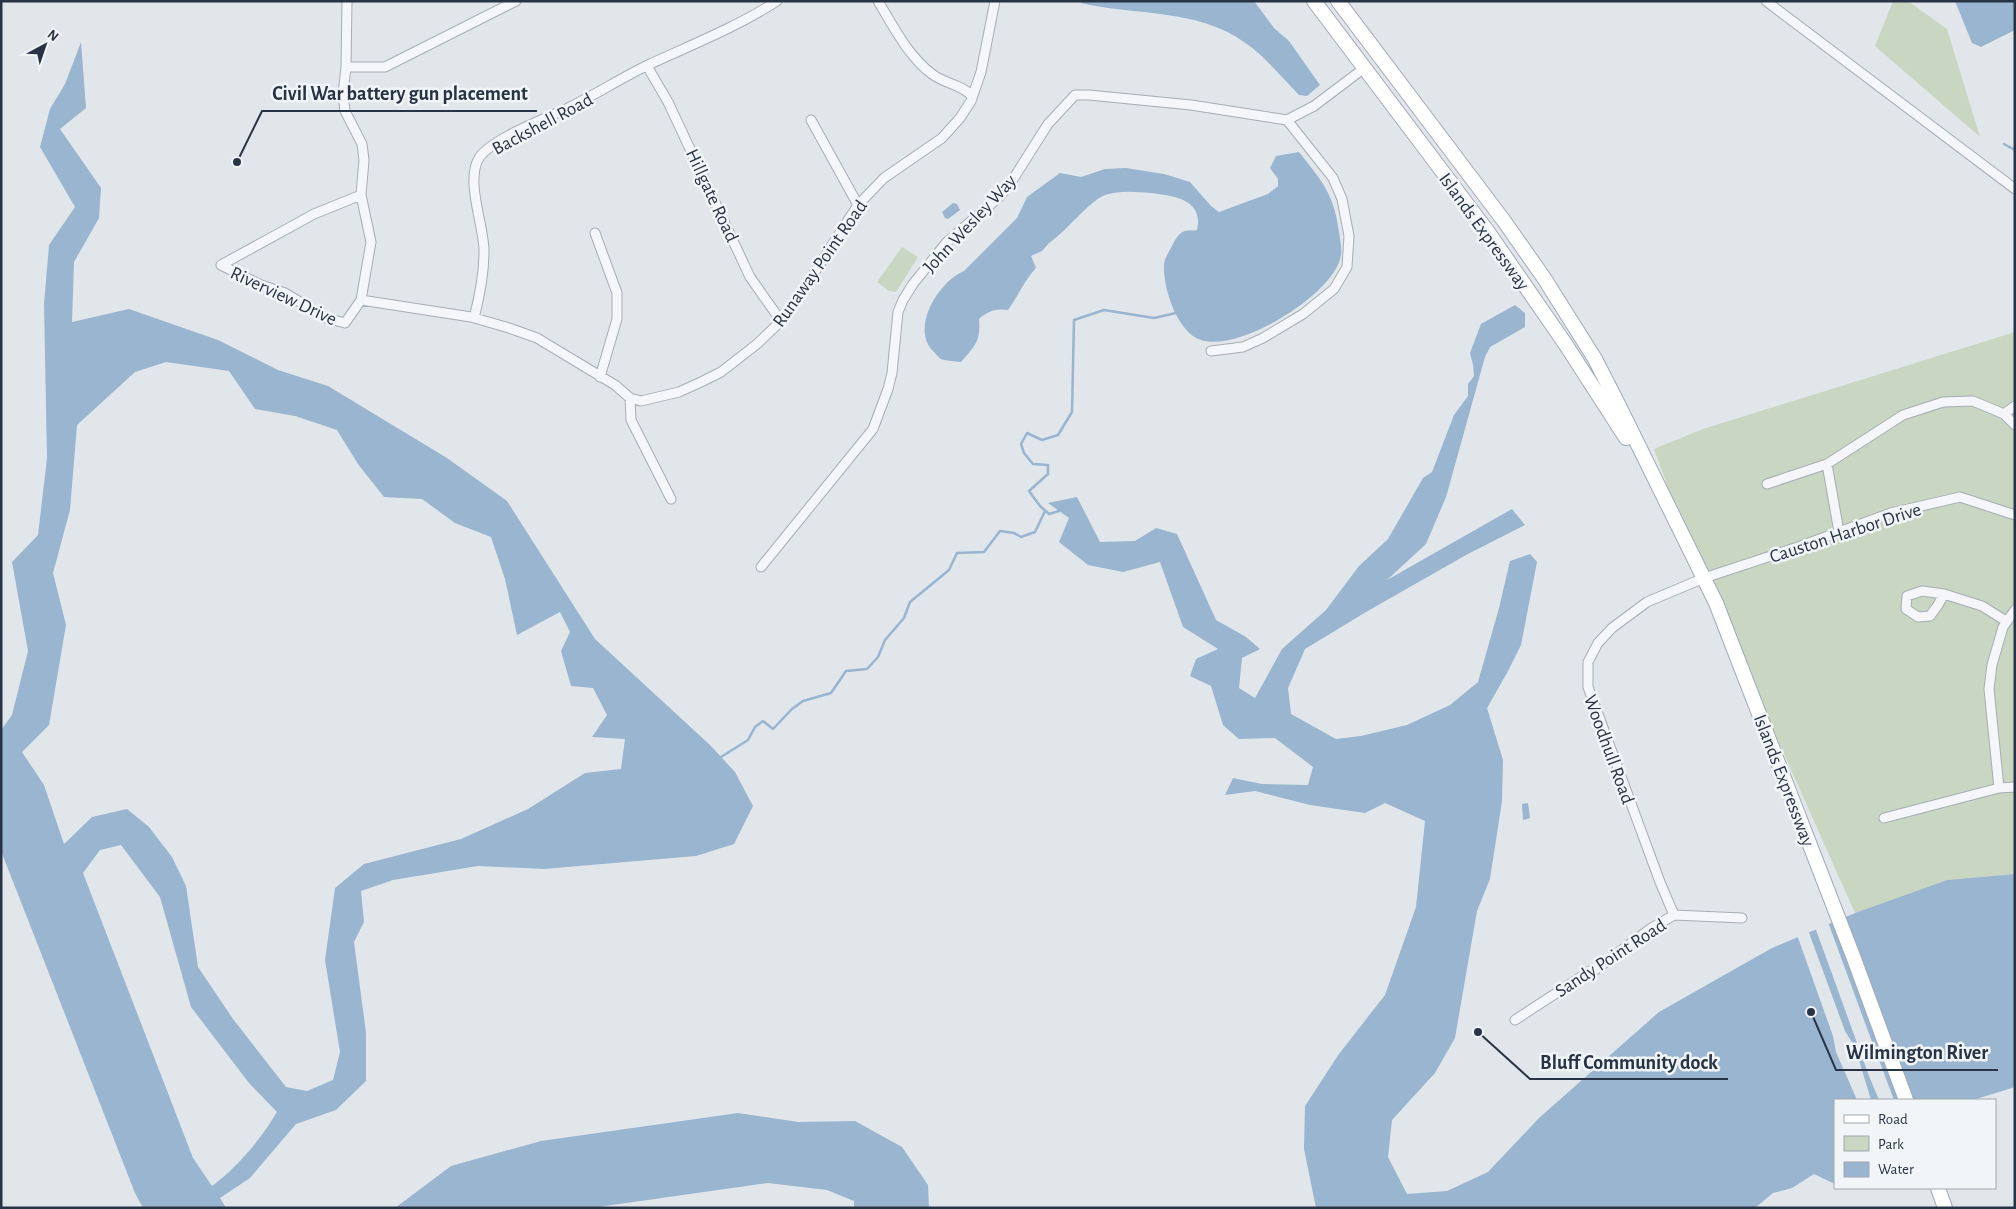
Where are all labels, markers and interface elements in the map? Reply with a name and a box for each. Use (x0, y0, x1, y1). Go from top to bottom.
north arrow (20, 20, 70, 70)
text: N (44, 27, 61, 44)
callout: Civil War battery gun placement (262, 76, 537, 111)
text: Civil War battery gun placement (272, 84, 528, 104)
street label: Backshell Road (489, 90, 596, 159)
street label: Hillgate Road (682, 146, 741, 245)
street label: Islands Expressway (1435, 170, 1533, 294)
street label: John Wesley Way (920, 171, 1020, 277)
street label: Runaway Point Road (769, 197, 871, 331)
street label: Riverview Drive (227, 263, 339, 329)
street label: Causton Harbor Drive (1767, 500, 1924, 567)
street label: Woodhull Road (1580, 692, 1637, 807)
street label: Islands Expressway (1750, 712, 1818, 849)
street label: Sandy Point Road (1552, 915, 1670, 1001)
callout: Wilmington River (1836, 1035, 1998, 1070)
text: Wilmington River (1846, 1043, 1988, 1063)
callout: Bluff Community dock (1530, 1044, 1728, 1079)
text: Bluff Community dock (1540, 1053, 1718, 1073)
legend (1834, 1099, 1996, 1189)
text: Road (1878, 1112, 1908, 1127)
text: Park (1878, 1137, 1904, 1152)
text: Water (1878, 1162, 1914, 1177)

